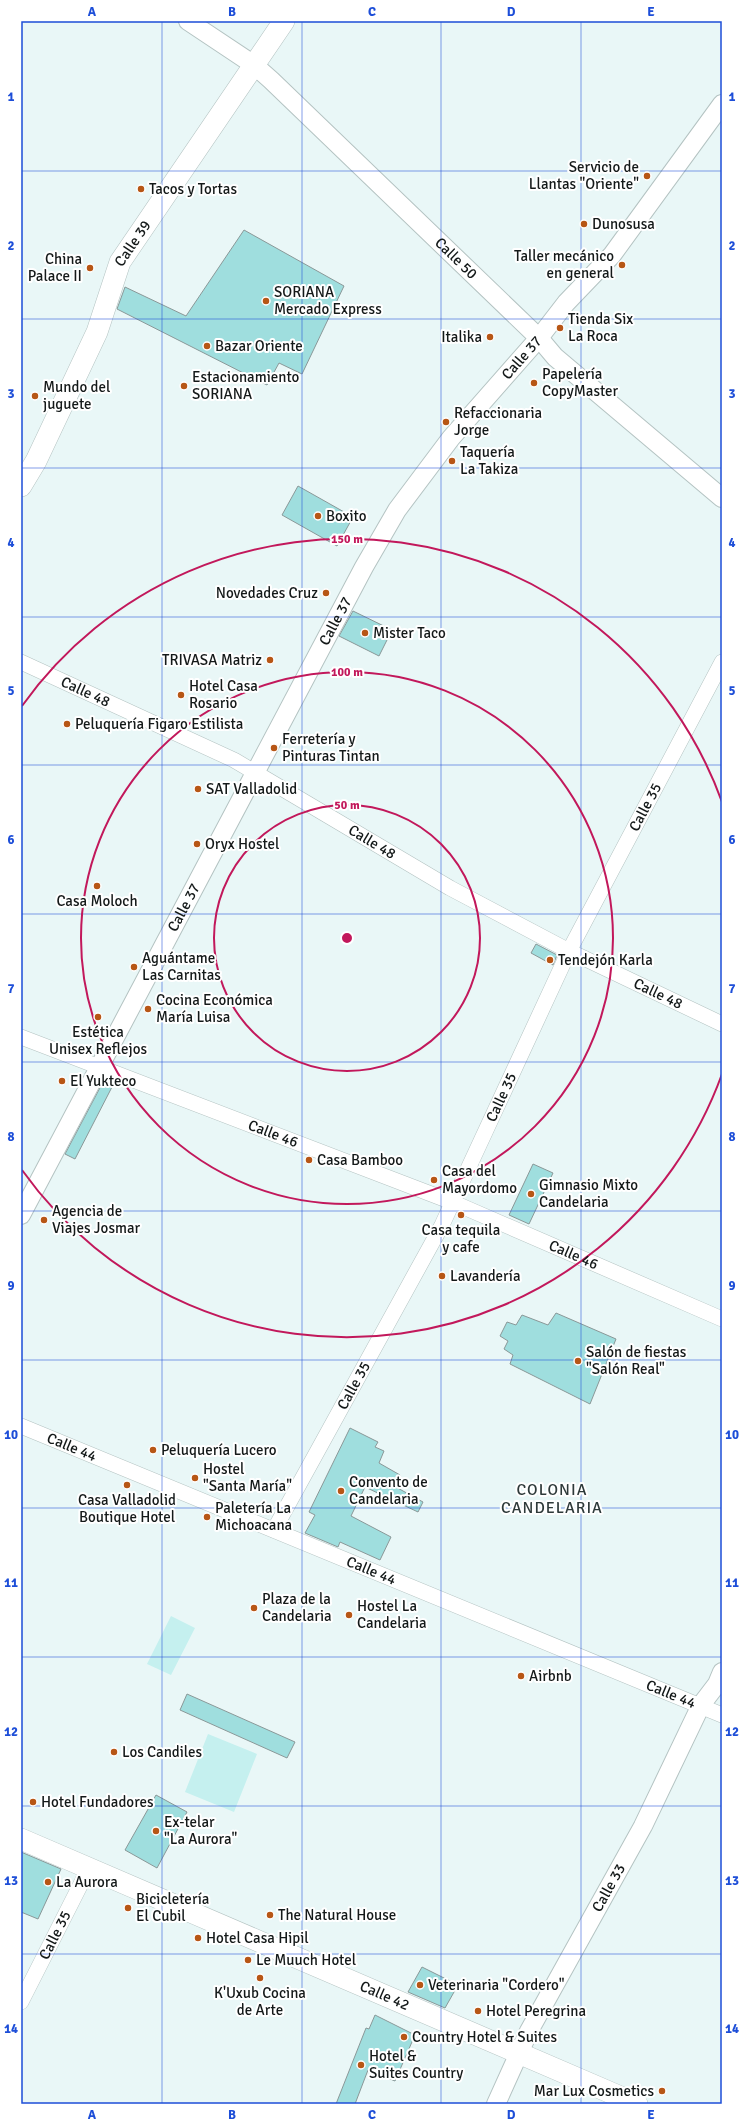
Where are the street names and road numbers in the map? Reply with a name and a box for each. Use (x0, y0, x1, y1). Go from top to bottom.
street label: Calle 39 (111, 217, 155, 270)
street label: Calle 50 (431, 234, 481, 283)
street label: Calle 37 (498, 332, 546, 383)
street label: Calle 37 (315, 594, 356, 648)
street label: Calle 48 (58, 673, 113, 711)
street label: Calle 35 (625, 780, 665, 834)
street label: Calle 48 (345, 821, 399, 863)
street label: Calle 37 (164, 880, 204, 935)
street label: Calle 48 (631, 974, 686, 1013)
street label: Calle 35 (482, 1070, 520, 1125)
street label: Calle 46 (246, 1116, 301, 1151)
street label: Calle 46 (546, 1236, 601, 1273)
street label: Calle 35 (333, 1358, 374, 1413)
street label: Calle 44 (44, 1429, 99, 1465)
street label: Calle 44 (344, 1552, 399, 1589)
street label: Calle 44 (643, 1676, 698, 1712)
street label: Calle 33 (588, 1861, 629, 1915)
street label: Calle 35 (35, 1908, 75, 1962)
street label: Calle 42 (357, 1977, 412, 2014)

